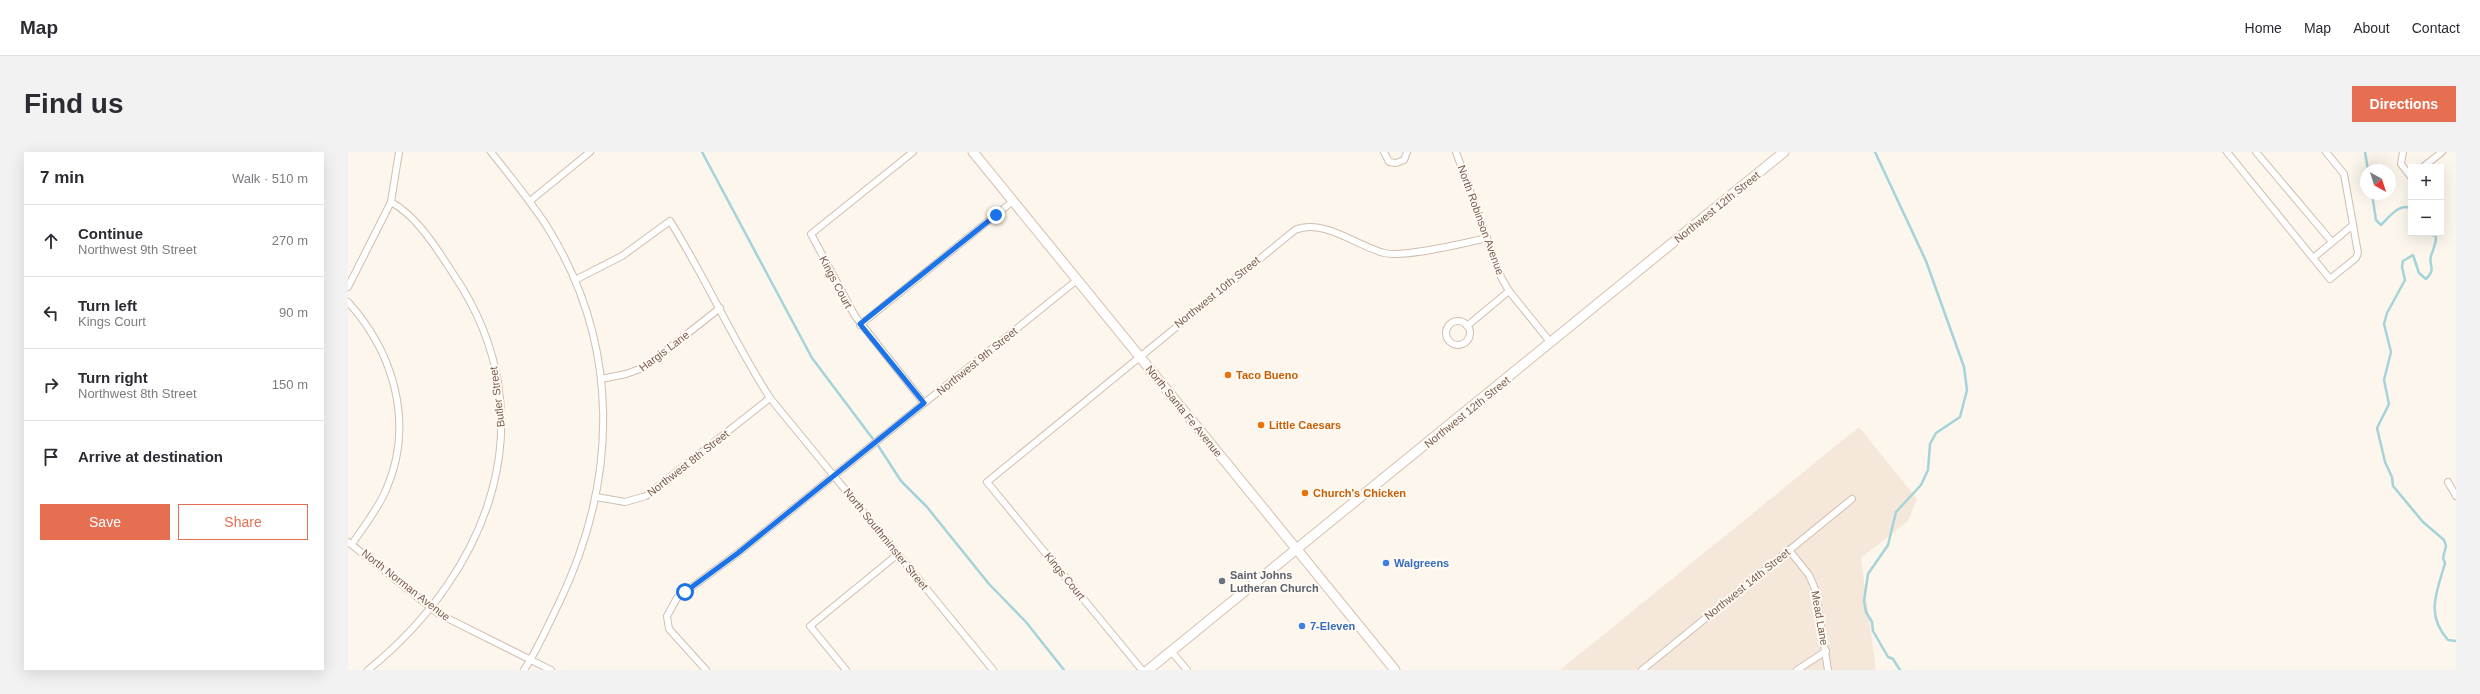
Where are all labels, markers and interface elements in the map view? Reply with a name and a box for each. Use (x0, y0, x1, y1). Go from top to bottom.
text: Map (20, 17, 58, 38)
text: Home (2245, 20, 2282, 36)
text: Map (2304, 20, 2331, 36)
text: About (2353, 20, 2390, 36)
text: Contact (2412, 20, 2460, 36)
button: Directions (2352, 86, 2456, 122)
text: Find us (24, 88, 124, 119)
street label: North Robinson Avenue (1456, 163, 1506, 277)
north arrow (2360, 164, 2396, 200)
map controls (2408, 164, 2444, 236)
button: + (2408, 164, 2444, 200)
text: 7 min (40, 168, 84, 187)
street label: Northwest 12th Street (1672, 169, 1762, 245)
text: Walk · 510 m (232, 171, 308, 186)
button: − (2408, 200, 2444, 236)
route end (987, 206, 1005, 224)
text: Continue (78, 225, 143, 242)
icon: ahead (40, 230, 62, 252)
text: 270 m (272, 233, 308, 248)
text: Northwest 9th Street (78, 242, 197, 257)
street label: Kings Court (817, 254, 855, 310)
street label: Northwest 10th Street (1172, 254, 1262, 330)
text: Turn left (78, 297, 137, 314)
icon: left (40, 302, 62, 324)
text: 90 m (279, 305, 308, 320)
text: Kings Court (78, 314, 146, 329)
street label: Northwest 9th Street (934, 325, 1020, 397)
street label: Hargis Lane (637, 328, 691, 374)
street label: North Santa Fe Avenue (1143, 363, 1225, 459)
street label: Butler Street (487, 366, 507, 428)
text: Turn right (78, 369, 148, 386)
place label: Taco Bueno (1236, 369, 1298, 381)
marker: Taco Bueno (1223, 370, 1233, 380)
icon: right (40, 374, 62, 396)
street label: Northwest 12th Street (1422, 374, 1512, 450)
text: 150 m (272, 377, 308, 392)
text: Northwest 8th Street (78, 386, 197, 401)
place label: Little Caesars (1269, 419, 1341, 431)
marker: Little Caesars (1256, 420, 1266, 430)
street label: Northwest 8th Street (645, 427, 731, 499)
icon: arrive (40, 446, 62, 468)
text: Arrive at destination (78, 448, 223, 465)
street label: North Southminster Street (841, 486, 931, 592)
place label: Church's Chicken (1313, 487, 1406, 499)
marker: Church's Chicken (1300, 488, 1310, 498)
button: Save (40, 504, 170, 540)
button: Share (178, 504, 308, 540)
street label: Northwest 14th Street (1702, 546, 1792, 622)
street label: North Norman Avenue (360, 547, 452, 623)
street label: Kings Court (1042, 550, 1088, 602)
place label: Walgreens (1394, 557, 1449, 569)
marker: Walgreens (1381, 558, 1391, 568)
place label: Saint Johns Lutheran Church (1230, 569, 1319, 594)
marker: Saint Johns Lutheran Church (1217, 576, 1227, 586)
route start (676, 583, 694, 601)
street label: Mead Lane (1809, 590, 1831, 646)
place label: 7-Eleven (1310, 620, 1356, 632)
marker: 7-Eleven (1297, 621, 1307, 631)

